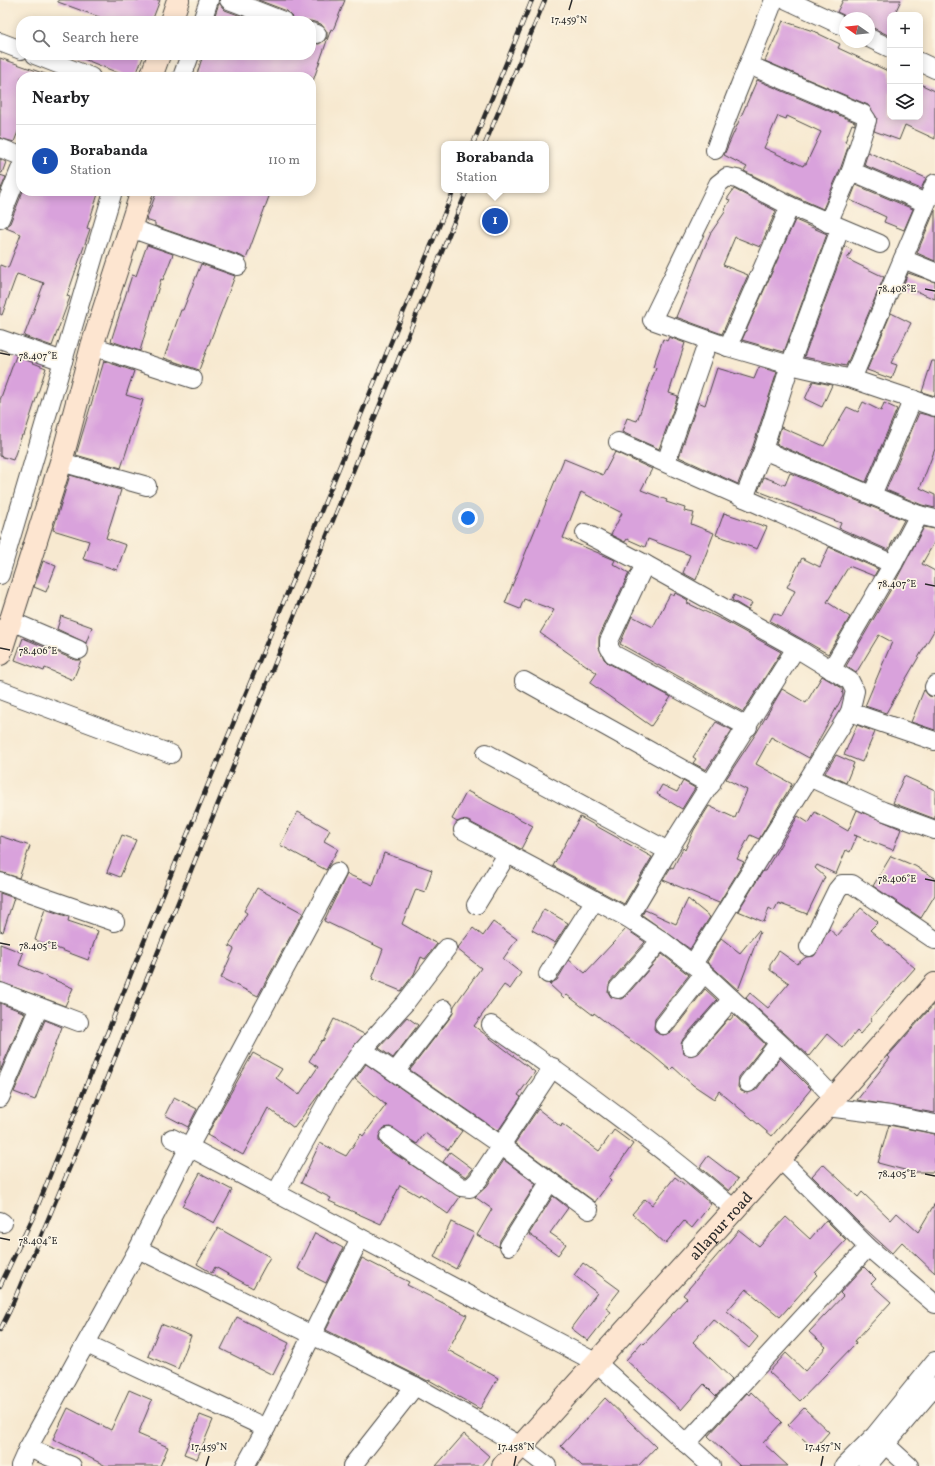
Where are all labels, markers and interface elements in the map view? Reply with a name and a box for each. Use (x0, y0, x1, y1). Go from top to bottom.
north arrow (839, 12, 875, 48)
map controls (887, 12, 923, 120)
button: + (887, 12, 923, 48)
text: 17.459°N (551, 13, 588, 27)
search box (16, 16, 316, 60)
icon: search (30, 27, 52, 49)
text: Search here (62, 28, 139, 49)
button: − (887, 48, 923, 84)
button: layers (887, 84, 923, 120)
text: Nearby (32, 87, 90, 110)
text: Borabanda (70, 141, 148, 162)
popup (441, 141, 549, 193)
text: Borabanda (456, 148, 534, 169)
text: 1 (42, 152, 48, 170)
text: 110 m (268, 152, 300, 170)
text: Station (70, 162, 111, 180)
text: Station (456, 169, 497, 187)
pin: 1 (482, 206, 508, 236)
text: 78.408°E (878, 282, 916, 296)
text: 78.407°E (19, 349, 57, 363)
your location (458, 508, 478, 528)
text: 78.407°E (878, 577, 916, 591)
text: 78.406°E (19, 644, 57, 658)
text: 78.406°E (878, 872, 916, 886)
text: 78.405°E (19, 939, 57, 953)
text: 78.405°E (878, 1167, 916, 1181)
street label: allapur road (685, 1188, 758, 1266)
text: 78.404°E (19, 1234, 57, 1248)
text: 17.459°N (191, 1440, 228, 1454)
text: 17.458°N (498, 1440, 535, 1454)
text: 17.457°N (805, 1440, 842, 1454)

